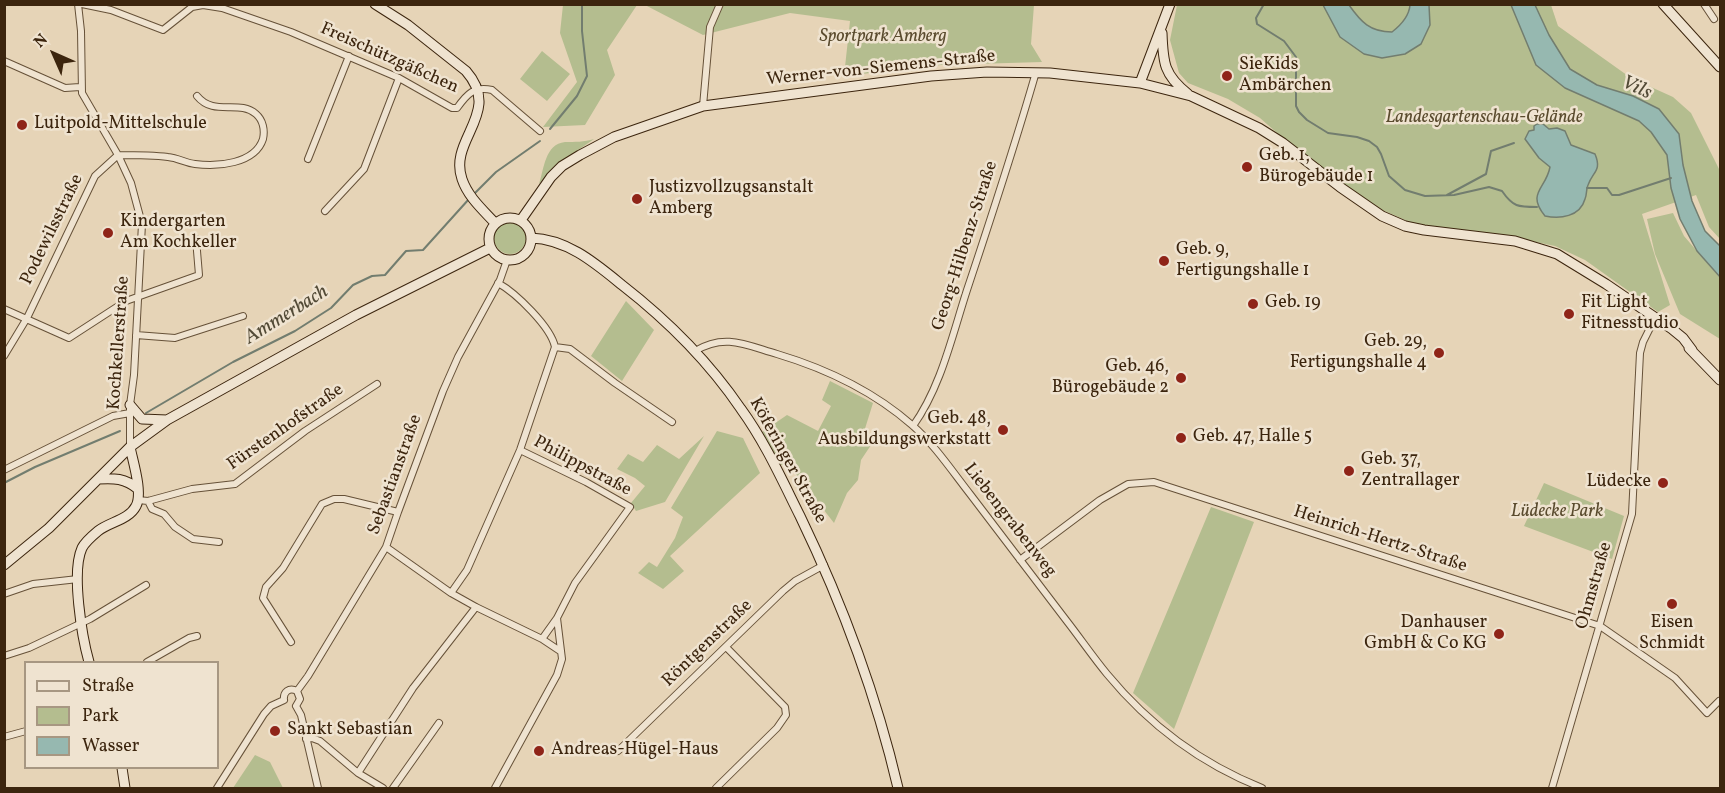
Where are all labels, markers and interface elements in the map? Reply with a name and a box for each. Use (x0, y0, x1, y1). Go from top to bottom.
street label: Freischützgäßchen (317, 19, 461, 99)
north arrow (24, 24, 84, 84)
park label: Sportpark Amberg (819, 27, 947, 49)
text: N (29, 29, 53, 53)
street label: Werner-von-Siemens-Straße (765, 46, 997, 92)
place label: SieKids Ambärchen (1239, 55, 1332, 98)
marker: SieKids Ambärchen (1220, 69, 1234, 83)
water label: Vils (1617, 72, 1655, 106)
park label: Landesgartenschau-Gelände (1385, 108, 1583, 130)
place label: Luitpold-Mittelschule (34, 114, 207, 136)
marker: Luitpold-Mittelschule (15, 118, 29, 132)
place label: Geb. 1, Bürogebäude 1 (1259, 146, 1373, 188)
street label: Georg-Hilbenz-Straße (928, 158, 1004, 334)
marker: Geb. 1, Bürogebäude 1 (1240, 160, 1254, 174)
street label: Podewilsstraße (17, 171, 89, 289)
place label: Justizvollzugsanstalt Amberg (649, 178, 813, 220)
marker: Justizvollzugsanstalt Amberg (630, 192, 644, 206)
place label: Kindergarten Am Kochkeller (120, 212, 236, 254)
marker: Kindergarten Am Kochkeller (101, 226, 115, 240)
place label: Geb. 9, Fertigungshalle 1 (1176, 240, 1310, 282)
marker: Geb. 9, Fertigungshalle 1 (1157, 254, 1171, 268)
street label: Kochkellerstraße (105, 275, 135, 411)
water label: Ammerbach (241, 281, 333, 351)
place label: Geb. 19 (1265, 293, 1321, 315)
place label: Fit Light Fitnesstudio (1581, 293, 1679, 336)
marker: Geb. 19 (1246, 297, 1260, 311)
marker: Fit Light Fitnesstudio (1562, 307, 1576, 321)
place label: Geb. 29, Fertigungshalle 4 (1290, 332, 1427, 374)
marker: Geb. 29, Fertigungshalle 4 (1432, 346, 1446, 360)
place label: Geb. 46, Bürogebäude 2 (1052, 357, 1169, 400)
marker: Geb. 46, Bürogebäude 2 (1174, 371, 1188, 385)
street label: Fürstenhofstraße (224, 380, 348, 476)
street label: Köferinger Straße (744, 394, 830, 528)
place label: Geb. 48, Ausbildungswerkstatt (818, 409, 991, 452)
street label: Sebastianstraße (364, 412, 428, 538)
marker: Geb. 48, Ausbildungswerkstatt (996, 423, 1010, 437)
place label: Geb. 47, Halle 5 (1193, 427, 1312, 449)
marker: Geb. 47, Halle 5 (1174, 431, 1188, 445)
street label: Philippstraße (529, 432, 635, 502)
place label: Geb. 37, Zentrallager (1361, 450, 1459, 492)
street label: Liebengrabenweg (958, 460, 1060, 582)
marker: Geb. 37, Zentrallager (1342, 464, 1356, 478)
place label: Lüdecke (1586, 472, 1651, 494)
marker: Lüdecke (1656, 476, 1670, 490)
street label: Heinrich-Hertz-Straße (1291, 502, 1469, 578)
park label: Lüdecke Park (1511, 502, 1603, 524)
street label: Ohmstraße (1572, 540, 1618, 632)
street label: Röntgenstraße (658, 596, 758, 692)
marker: Eisen Schmidt (1665, 597, 1679, 611)
place label: Danhauser GmbH & Co KG (1364, 613, 1487, 656)
place label: Eisen Schmidt (1639, 613, 1705, 656)
marker: Danhauser GmbH & Co KG (1492, 627, 1506, 641)
legend (24, 661, 219, 769)
text: Straße (82, 674, 134, 699)
text: Park (82, 704, 119, 729)
place label: Sankt Sebastian (287, 720, 413, 742)
marker: Sankt Sebastian (268, 724, 282, 738)
text: Wasser (82, 734, 139, 759)
place label: Andreas-Hügel-Haus (551, 740, 719, 762)
marker: Andreas-Hügel-Haus (532, 744, 546, 758)

